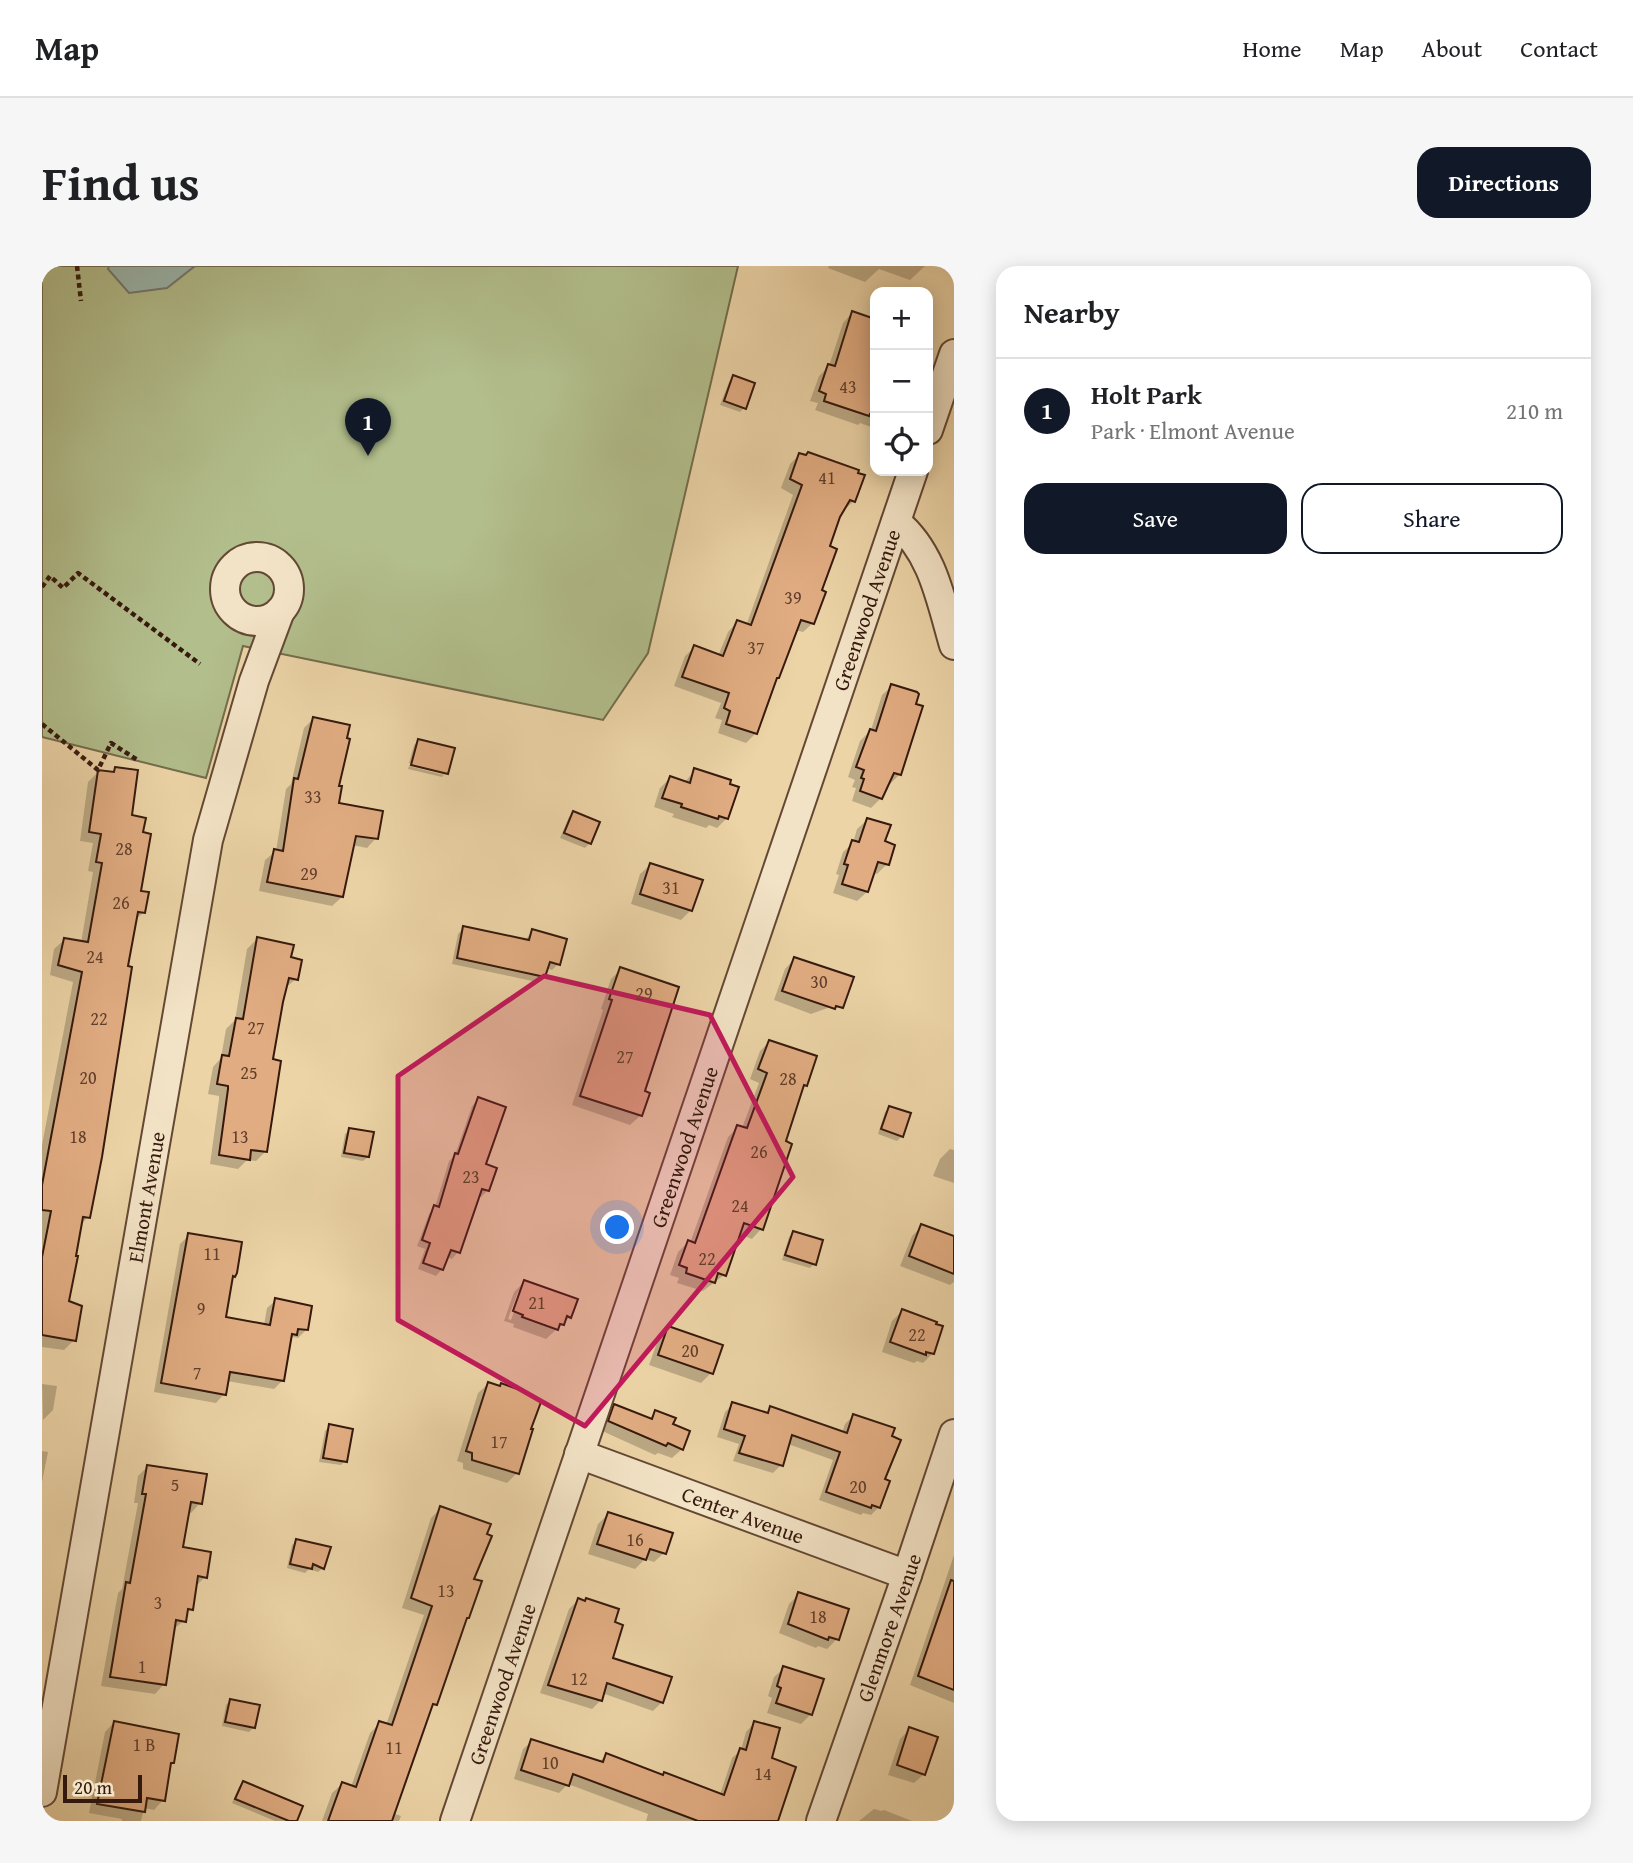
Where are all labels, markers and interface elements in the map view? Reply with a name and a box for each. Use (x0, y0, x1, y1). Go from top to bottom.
text: Map (35, 24, 99, 72)
text: Home (1243, 31, 1302, 66)
text: Map (1340, 31, 1384, 66)
text: About (1422, 31, 1482, 66)
text: Contact (1520, 31, 1598, 66)
text: Find us (42, 146, 200, 218)
button: Directions (1417, 147, 1591, 218)
map controls (870, 287, 933, 476)
button: + (870, 287, 933, 350)
text: Nearby (1024, 290, 1120, 334)
button: − (870, 350, 933, 413)
house number: 43 (839, 373, 857, 400)
text: Holt Park (1091, 375, 1202, 414)
text: 1 (1041, 394, 1053, 427)
text: 210 m (1506, 394, 1563, 427)
pin: 1 (345, 398, 391, 456)
button: locate (870, 413, 933, 476)
text: Park · Elmont Avenue (1091, 414, 1295, 447)
house number: 41 (818, 464, 836, 491)
button: Save (1024, 483, 1287, 554)
button: Share (1301, 483, 1563, 554)
street label: Greenwood Avenue (824, 525, 908, 695)
house number: 39 (784, 584, 802, 611)
house number: 37 (747, 634, 765, 661)
house number: 33 (304, 783, 322, 810)
house number: 28 (115, 835, 133, 862)
house number: 29 (300, 860, 318, 887)
house number: 31 (662, 874, 680, 901)
house number: 26 (112, 889, 130, 916)
house number: 24 (86, 943, 104, 970)
house number: 30 (810, 968, 828, 995)
house number: 29 (635, 980, 653, 1007)
house number: 22 (90, 1005, 108, 1032)
house number: 27 (247, 1014, 265, 1041)
house number: 27 (616, 1043, 634, 1070)
house number: 25 (240, 1059, 258, 1086)
street label: Greenwood Avenue (642, 1062, 726, 1232)
house number: 20 (79, 1064, 97, 1091)
house number: 28 (779, 1065, 797, 1092)
house number: 18 (69, 1123, 87, 1150)
house number: 13 (231, 1123, 249, 1150)
street label: Elmont Avenue (119, 1129, 172, 1265)
house number: 26 (750, 1138, 768, 1165)
house number: 23 (462, 1163, 480, 1190)
house number: 24 (731, 1192, 749, 1219)
your location (600, 1210, 634, 1244)
house number: 11 (203, 1240, 221, 1267)
house number: 22 (698, 1245, 716, 1272)
house number: 21 (528, 1289, 546, 1316)
house number: 9 (197, 1295, 205, 1322)
house number: 22 (908, 1321, 926, 1348)
house number: 20 (681, 1337, 699, 1364)
house number: 7 (193, 1359, 201, 1386)
house number: 17 (490, 1428, 508, 1455)
house number: 5 (171, 1471, 179, 1498)
house number: 20 (849, 1473, 867, 1500)
street label: Center Avenue (678, 1478, 809, 1551)
house number: 16 (626, 1526, 644, 1553)
street label: Glenmore Avenue (848, 1549, 929, 1706)
house number: 13 (437, 1577, 455, 1604)
house number: 3 (154, 1589, 162, 1616)
street label: Greenwood Avenue (460, 1599, 543, 1769)
house number: 18 (809, 1603, 827, 1630)
house number: 1 (138, 1653, 146, 1680)
house number: 12 (570, 1665, 588, 1692)
house number: 1 B (133, 1731, 155, 1758)
house number: 11 (385, 1734, 403, 1761)
house number: 10 (541, 1749, 559, 1776)
house number: 14 (754, 1760, 772, 1787)
scale bar (63, 1772, 142, 1804)
text: 20 m (74, 1773, 112, 1801)

